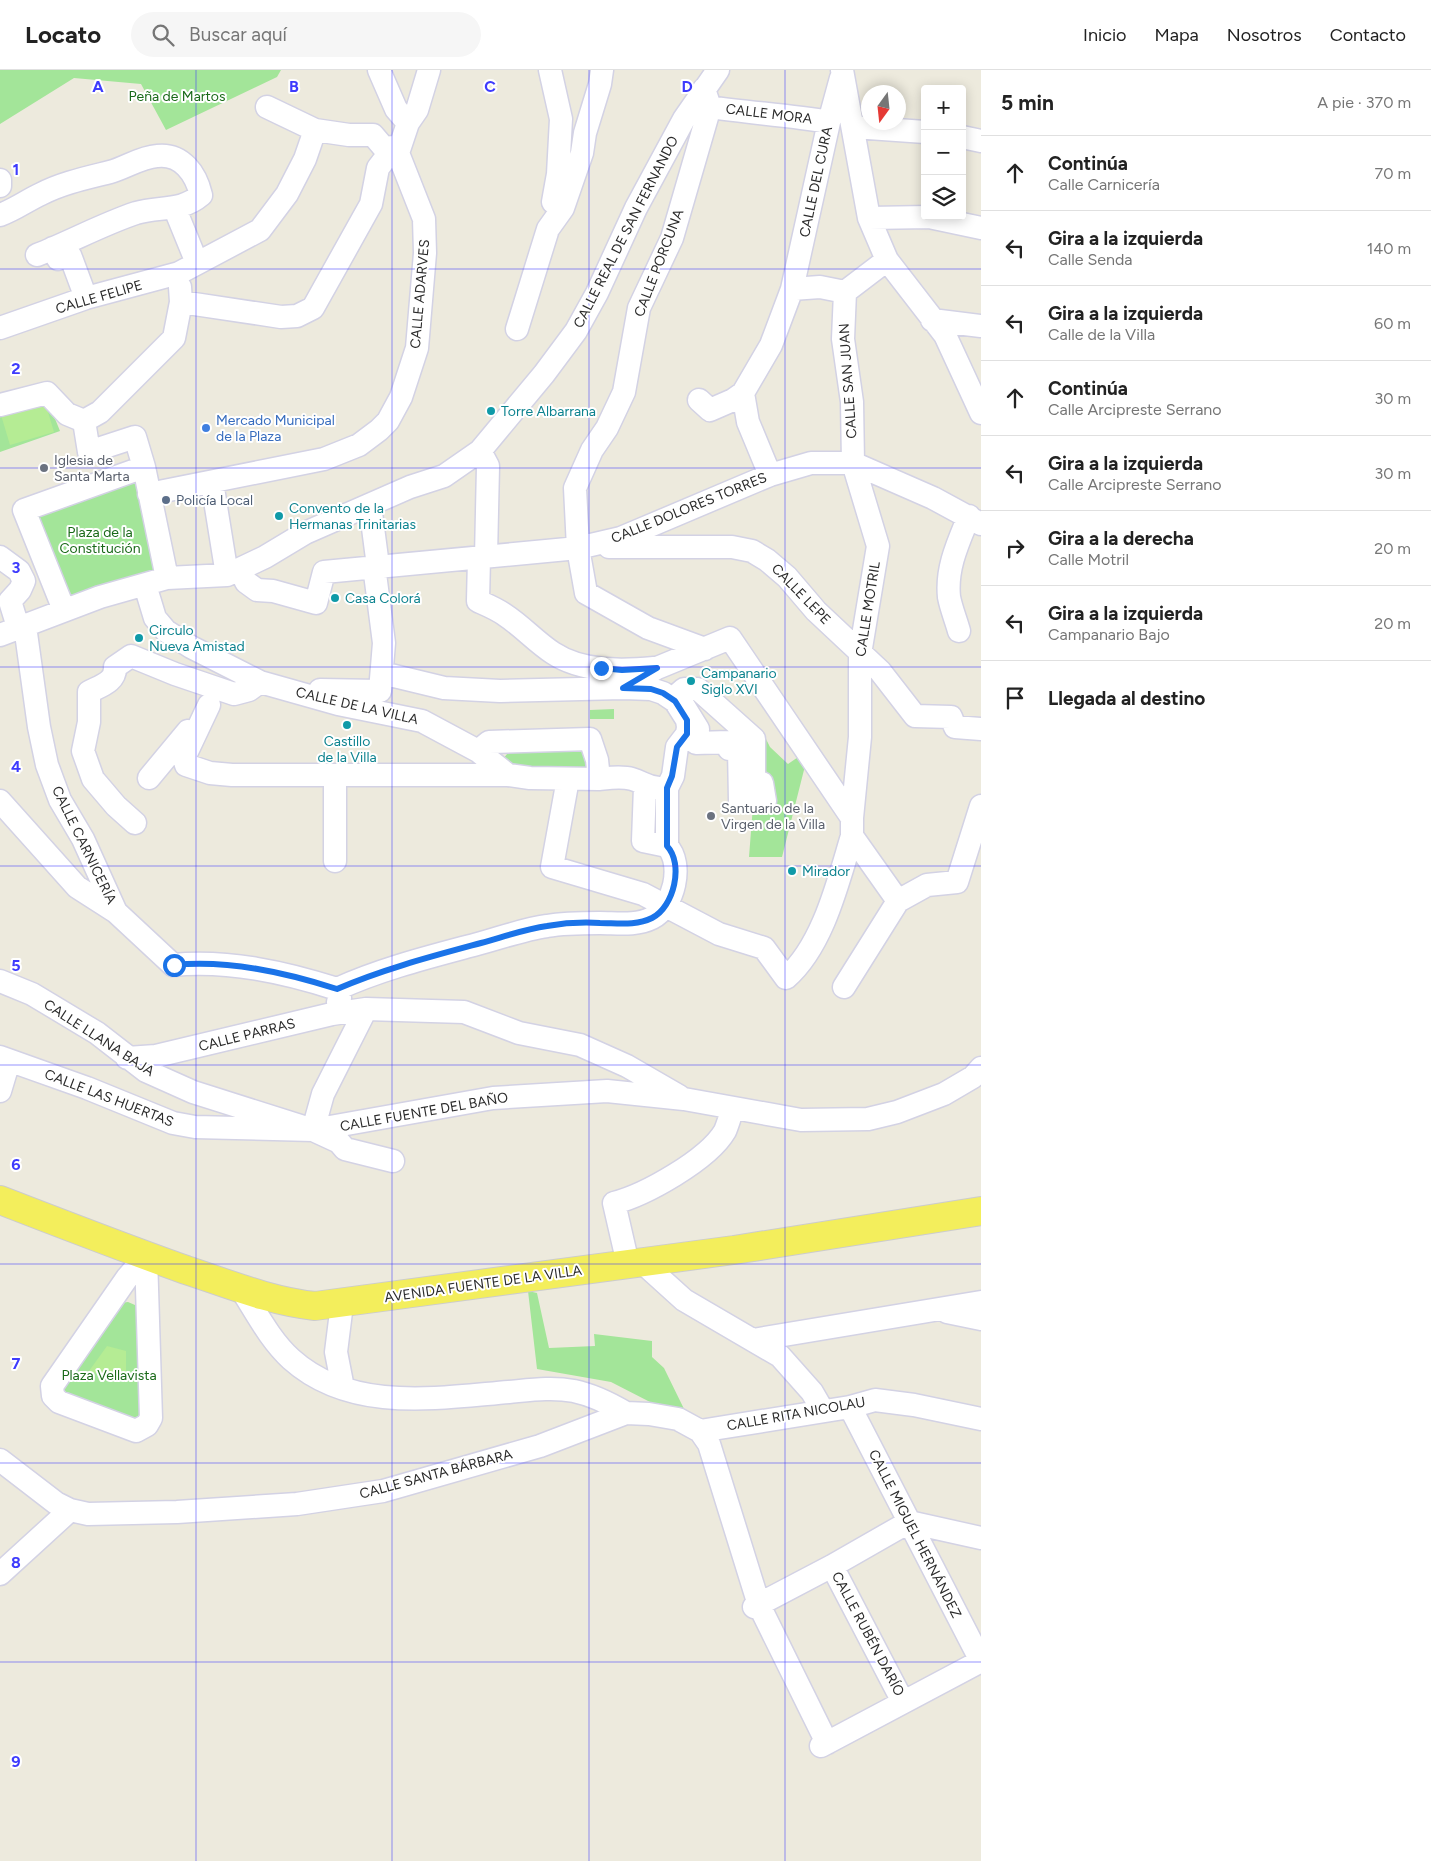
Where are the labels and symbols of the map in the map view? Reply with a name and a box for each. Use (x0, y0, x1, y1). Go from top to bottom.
text: A (92, 77, 104, 96)
text: B (289, 77, 299, 96)
text: C (484, 77, 496, 96)
text: D (681, 77, 693, 96)
north arrow (861, 85, 906, 130)
park label: Peña de Martos (129, 88, 225, 105)
street label: CALLE MORA (725, 100, 814, 128)
street label: CALLE DEL CURA (796, 125, 836, 239)
street label: CALLE REAL DE SAN FERNANDO (570, 133, 682, 331)
text: 1 (13, 160, 19, 179)
street label: CALLE PORCUNA (631, 206, 688, 319)
street label: CALLE ADARVES (407, 239, 433, 349)
street label: CALLE FELIPE (54, 277, 144, 317)
street label: CALLE SAN JUAN (835, 323, 861, 439)
text: 2 (11, 359, 21, 378)
place label: Torre Albarrana (501, 403, 596, 420)
marker: Torre Albarrana (485, 405, 497, 417)
place label: Mercado Municipal de la Plaza (216, 412, 335, 445)
marker: Mercado Municipal de la Plaza (200, 422, 212, 434)
place label: Iglesia de Santa Marta (54, 452, 130, 485)
marker: Iglesia de Santa Marta (38, 462, 50, 474)
street label: CALLE DOLORES TORRES (609, 469, 769, 547)
place label: Policía Local (176, 492, 253, 509)
marker: Policía Local (160, 494, 172, 506)
place label: Convento de la Hermanas Trinitarias (289, 500, 416, 533)
marker: Convento de la Hermanas Trinitarias (273, 510, 285, 522)
park label: Plaza de la Constitución (60, 524, 141, 557)
text: 3 (12, 558, 21, 577)
street label: CALLE LEPE (768, 560, 834, 628)
street label: CALLE MOTRIL (852, 560, 884, 658)
place label: Casa Colorá (345, 590, 421, 607)
marker: Casa Colorá (329, 592, 341, 604)
place label: Circulo Nueva Amistad (149, 622, 245, 655)
marker: Circulo Nueva Amistad (133, 632, 145, 644)
route end (590, 657, 613, 680)
place label: Campanario Siglo XVI (701, 665, 777, 698)
marker: Campanario Siglo XVI (685, 675, 697, 687)
street label: CALLE DE LA VILLA (294, 684, 420, 728)
marker: Castillo de la Villa (341, 719, 353, 731)
place label: Castillo de la Villa (317, 733, 377, 766)
text: 4 (11, 757, 21, 776)
street label: CALLE CARNICERÍA (48, 783, 120, 907)
place label: Santuario de la Virgen de la Villa (721, 800, 825, 833)
marker: Santuario de la Virgen de la Villa (705, 810, 717, 822)
place label: Mirador (802, 863, 850, 880)
marker: Mirador (786, 865, 798, 877)
route start (163, 954, 186, 977)
text: 5 (11, 956, 21, 975)
street label: CALLE LLANA BAJA (41, 996, 158, 1080)
street label: CALLE PARRAS (197, 1015, 297, 1055)
street label: CALLE LAS HUERTAS (42, 1066, 176, 1130)
street label: CALLE FUENTE DEL BAÑO (339, 1089, 509, 1135)
text: 6 (11, 1155, 21, 1174)
street label: AVENIDA FUENTE DE LA VILLA (383, 1262, 583, 1306)
text: 7 (12, 1354, 21, 1373)
park label: Plaza Vellavista (61, 1367, 157, 1384)
street label: CALLE RITA NICOLAU (725, 1393, 867, 1435)
street label: CALLE SANTA BÁRBARA (358, 1445, 515, 1503)
street label: CALLE MIGUEL HERNÁNDEZ (865, 1447, 965, 1621)
text: 8 (11, 1553, 21, 1572)
street label: CALLE RUBÉN DARÍO (828, 1569, 908, 1699)
text: 9 (11, 1752, 21, 1771)

